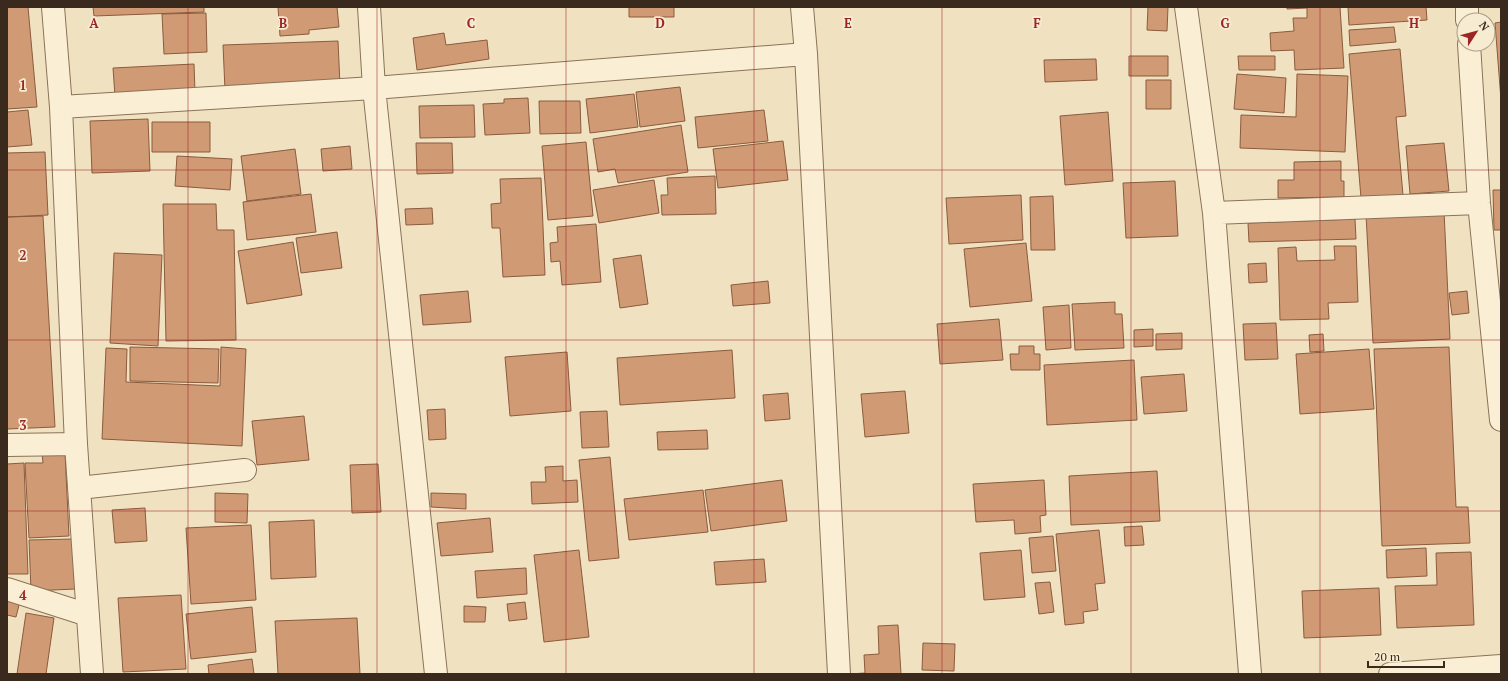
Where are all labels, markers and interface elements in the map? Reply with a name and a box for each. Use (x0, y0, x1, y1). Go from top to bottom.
north arrow (1456, 12, 1496, 52)
text: A (89, 14, 99, 32)
text: B (279, 14, 287, 32)
text: C (467, 14, 475, 32)
text: D (655, 14, 665, 32)
text: E (844, 14, 852, 32)
text: F (1033, 14, 1041, 32)
text: G (1220, 14, 1230, 32)
text: H (1409, 14, 1419, 32)
text: N (1476, 19, 1493, 34)
text: 1 (19, 76, 27, 94)
text: 2 (19, 246, 27, 264)
text: 3 (19, 416, 27, 434)
text: 4 (19, 586, 27, 604)
scale bar (1368, 643, 1444, 669)
text: 20 m (1374, 649, 1401, 664)

